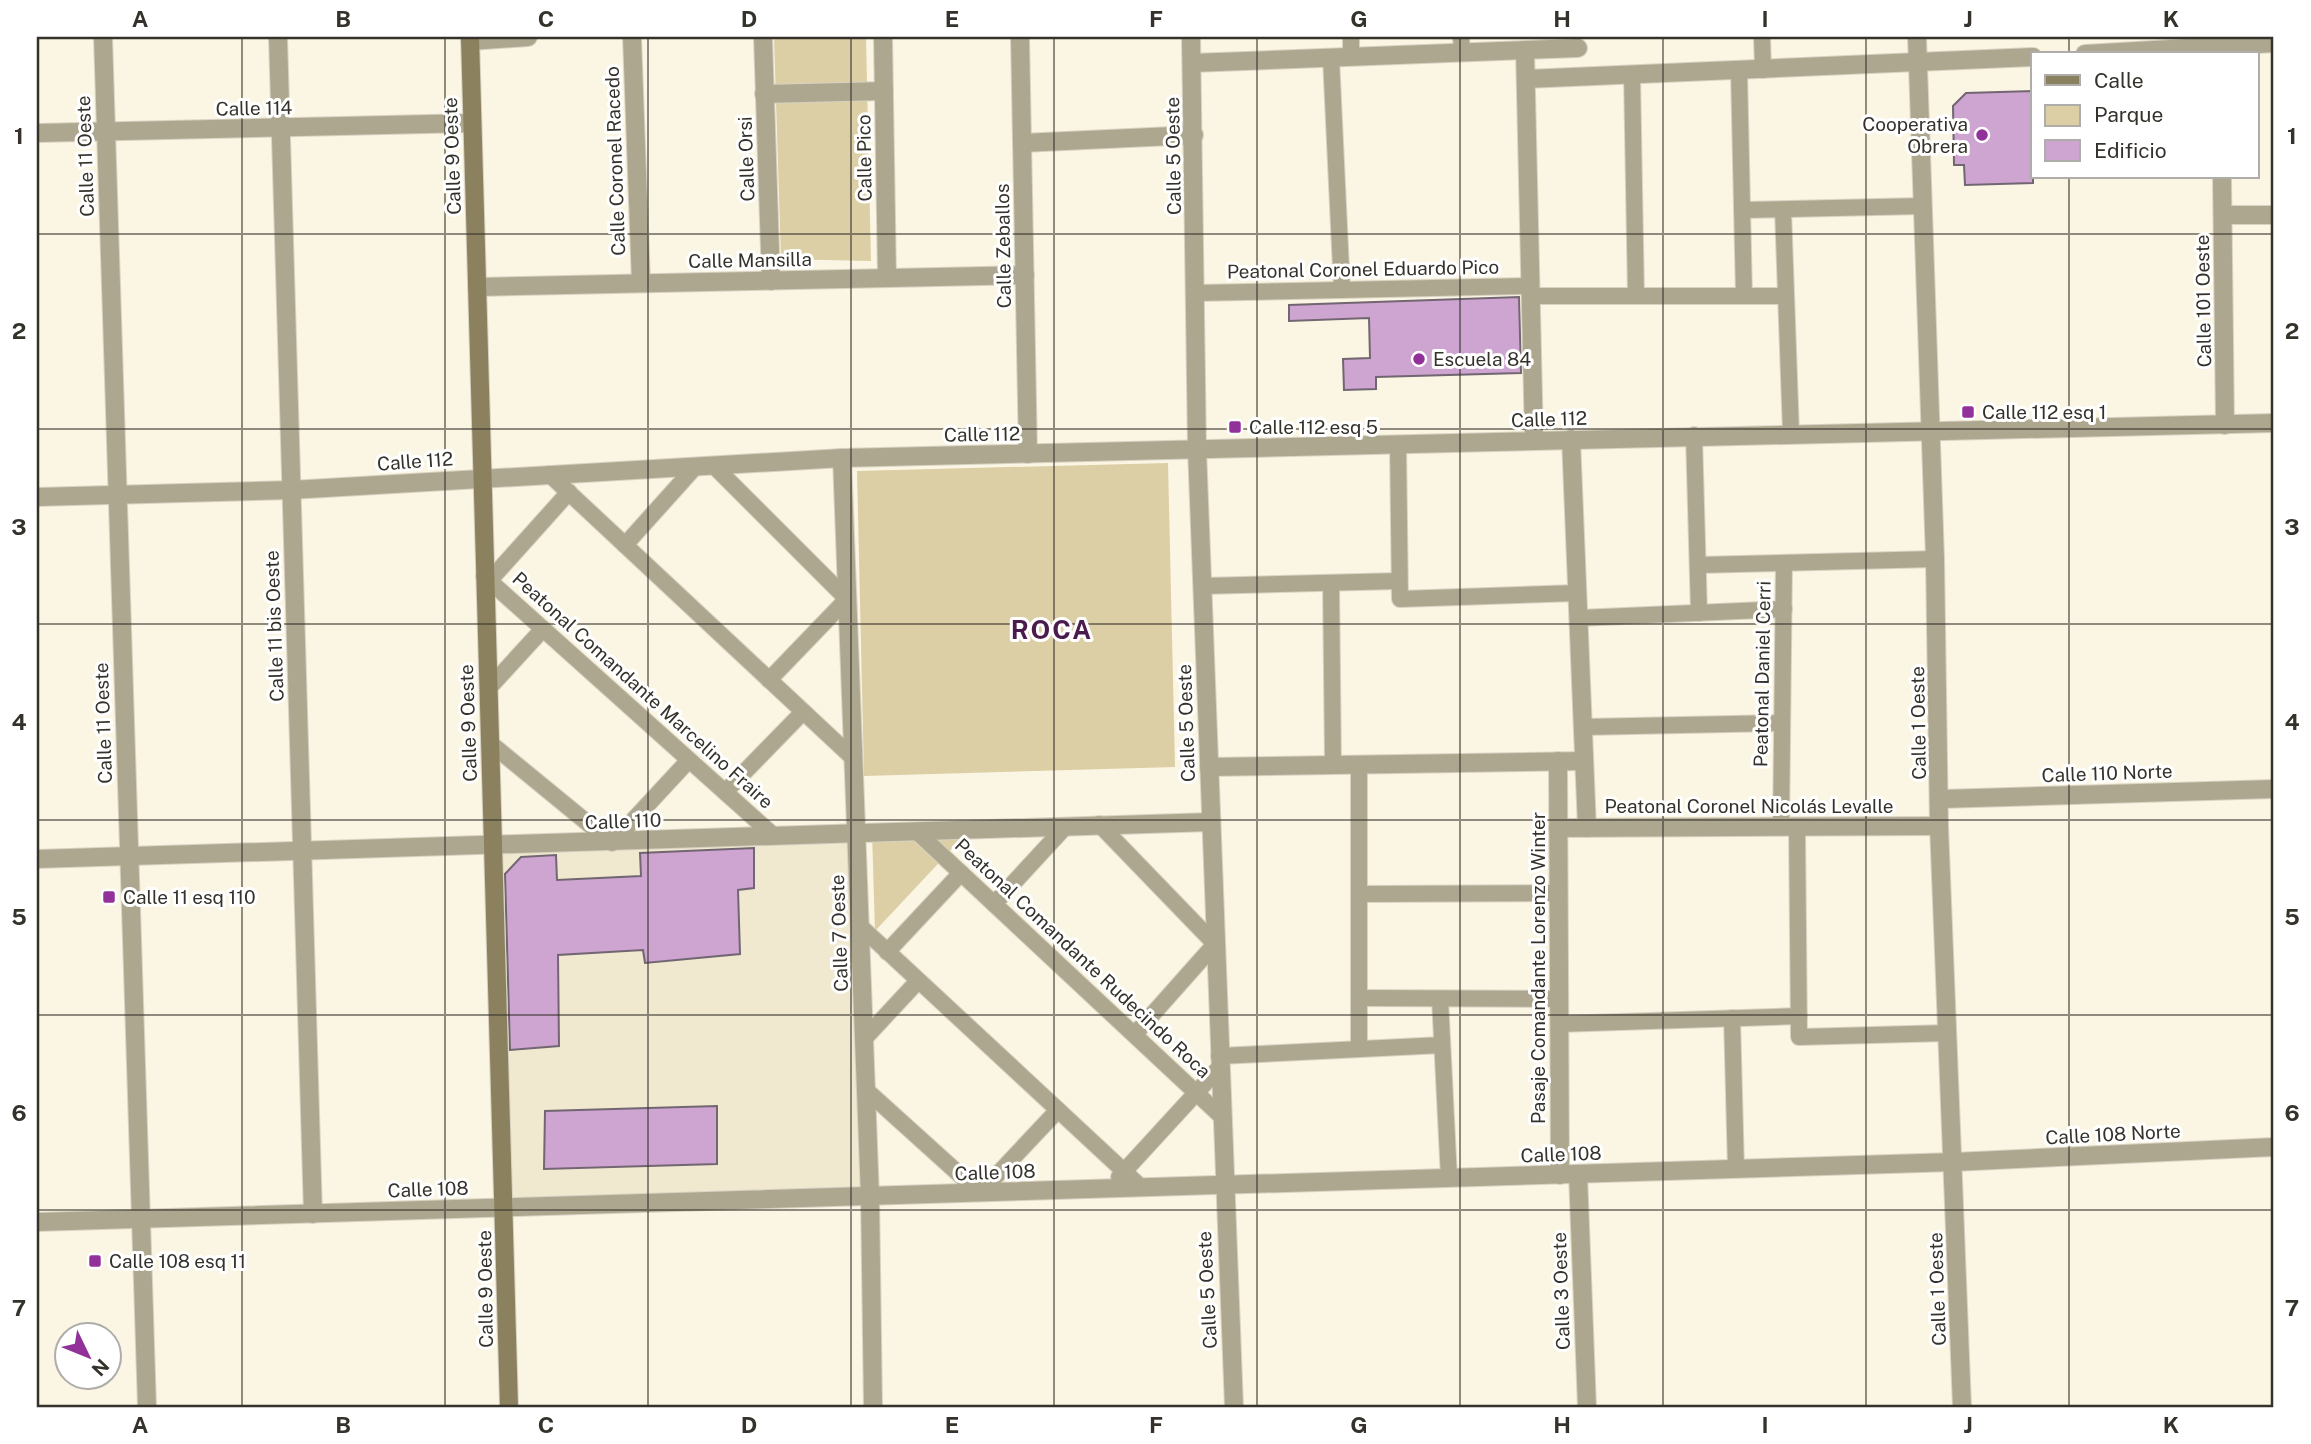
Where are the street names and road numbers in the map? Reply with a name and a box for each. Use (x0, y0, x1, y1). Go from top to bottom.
street label: Calle Coronel Racedo (601, 66, 629, 256)
street label: Calle 11 Oeste (72, 95, 98, 217)
street label: Calle 114 (215, 96, 293, 120)
street label: Calle 9 Oeste (439, 97, 465, 215)
street label: Calle 5 Oeste (1161, 97, 1185, 215)
street label: Calle Pico (852, 114, 876, 202)
street label: Calle Orsi (734, 116, 758, 202)
street label: Calle Zeballos (991, 183, 1015, 309)
street label: Calle 101 Oeste (2191, 234, 2215, 368)
street label: Calle Mansilla (688, 248, 812, 272)
street label: Peatonal Coronel Eduardo Pico (1227, 256, 1499, 282)
street label: Calle 112 (1511, 407, 1587, 431)
street label: Calle 112 (944, 422, 1020, 446)
street label: Calle 112 (376, 447, 454, 475)
street label: Calle 11 bis Oeste (260, 550, 288, 702)
street label: Peatonal Comandante Marcelino Fraire (508, 567, 778, 813)
street label: Peatonal Daniel Cerri (1749, 581, 1775, 767)
street label: Calle 11 Oeste (90, 662, 116, 784)
street label: Calle 9 Oeste (455, 664, 481, 782)
street label: Calle 5 Oeste (1173, 664, 1199, 782)
street label: Calle 1 Oeste (1906, 666, 1930, 780)
street label: Calle 110 Norte (2041, 760, 2173, 786)
street label: Peatonal Coronel Nicolás Levalle (1604, 795, 1894, 817)
street label: Calle 110 (584, 809, 662, 833)
street label: Pasaje Comandante Lorenzo Winter (1527, 812, 1549, 1124)
street label: Peatonal Comandante Rudecindo Roca (951, 834, 1215, 1082)
street label: Calle 7 Oeste (826, 874, 852, 992)
street label: Calle 108 Norte (2045, 1119, 2181, 1149)
street label: Calle 108 (1520, 1142, 1602, 1166)
street label: Calle 108 (954, 1160, 1036, 1184)
street label: Calle 108 (387, 1177, 469, 1201)
street label: Calle 9 Oeste (473, 1230, 497, 1348)
street label: Calle 5 Oeste (1193, 1230, 1221, 1350)
street label: Calle 3 Oeste (1548, 1232, 1574, 1350)
street label: Calle 1 Oeste (1924, 1232, 1950, 1346)

